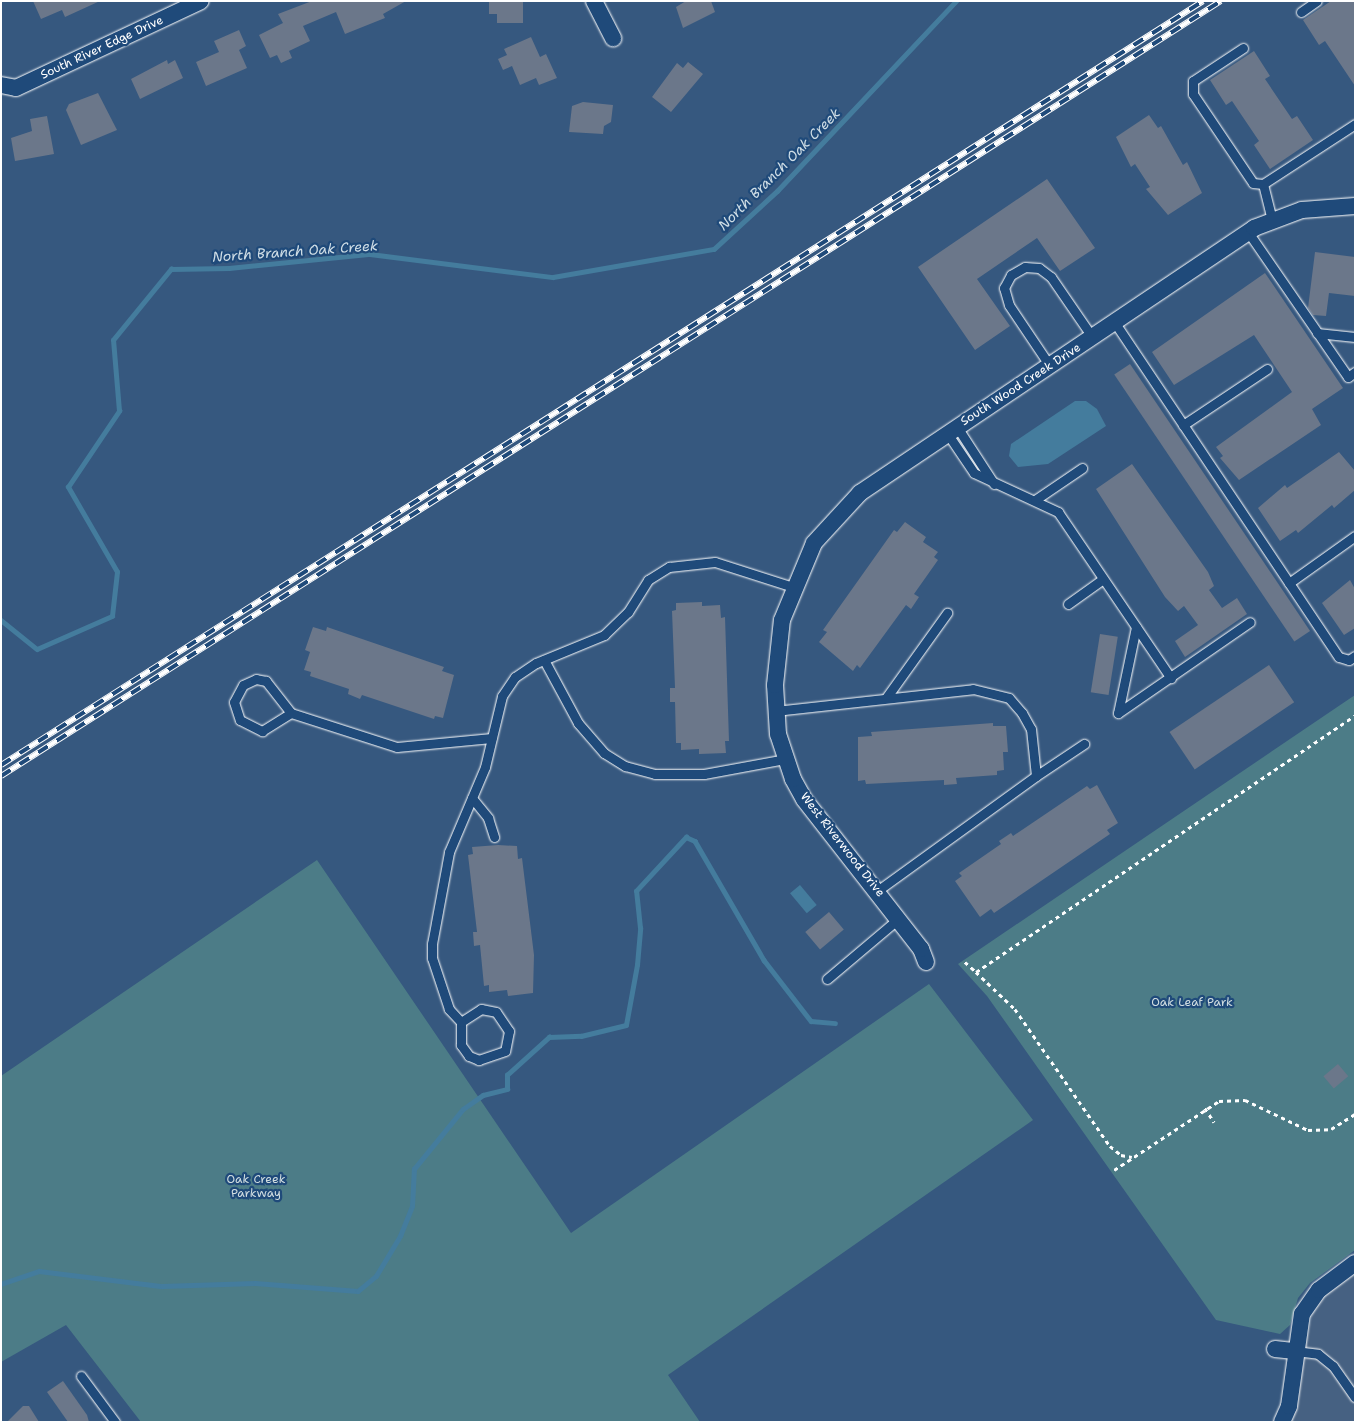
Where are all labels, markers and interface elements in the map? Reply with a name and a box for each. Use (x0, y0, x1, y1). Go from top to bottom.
street label: South River Edge Drive (38, 13, 166, 83)
water label: North Branch Oak Creek (714, 104, 844, 234)
water label: North Branch Oak Creek (212, 237, 378, 265)
street label: South Wood Creek Drive (958, 341, 1084, 429)
street label: West Riverwood Drive (797, 790, 887, 900)
park label: Oak Leaf Park (1151, 996, 1233, 1010)
park label: Oak Creek Parkway (226, 1173, 286, 1201)

